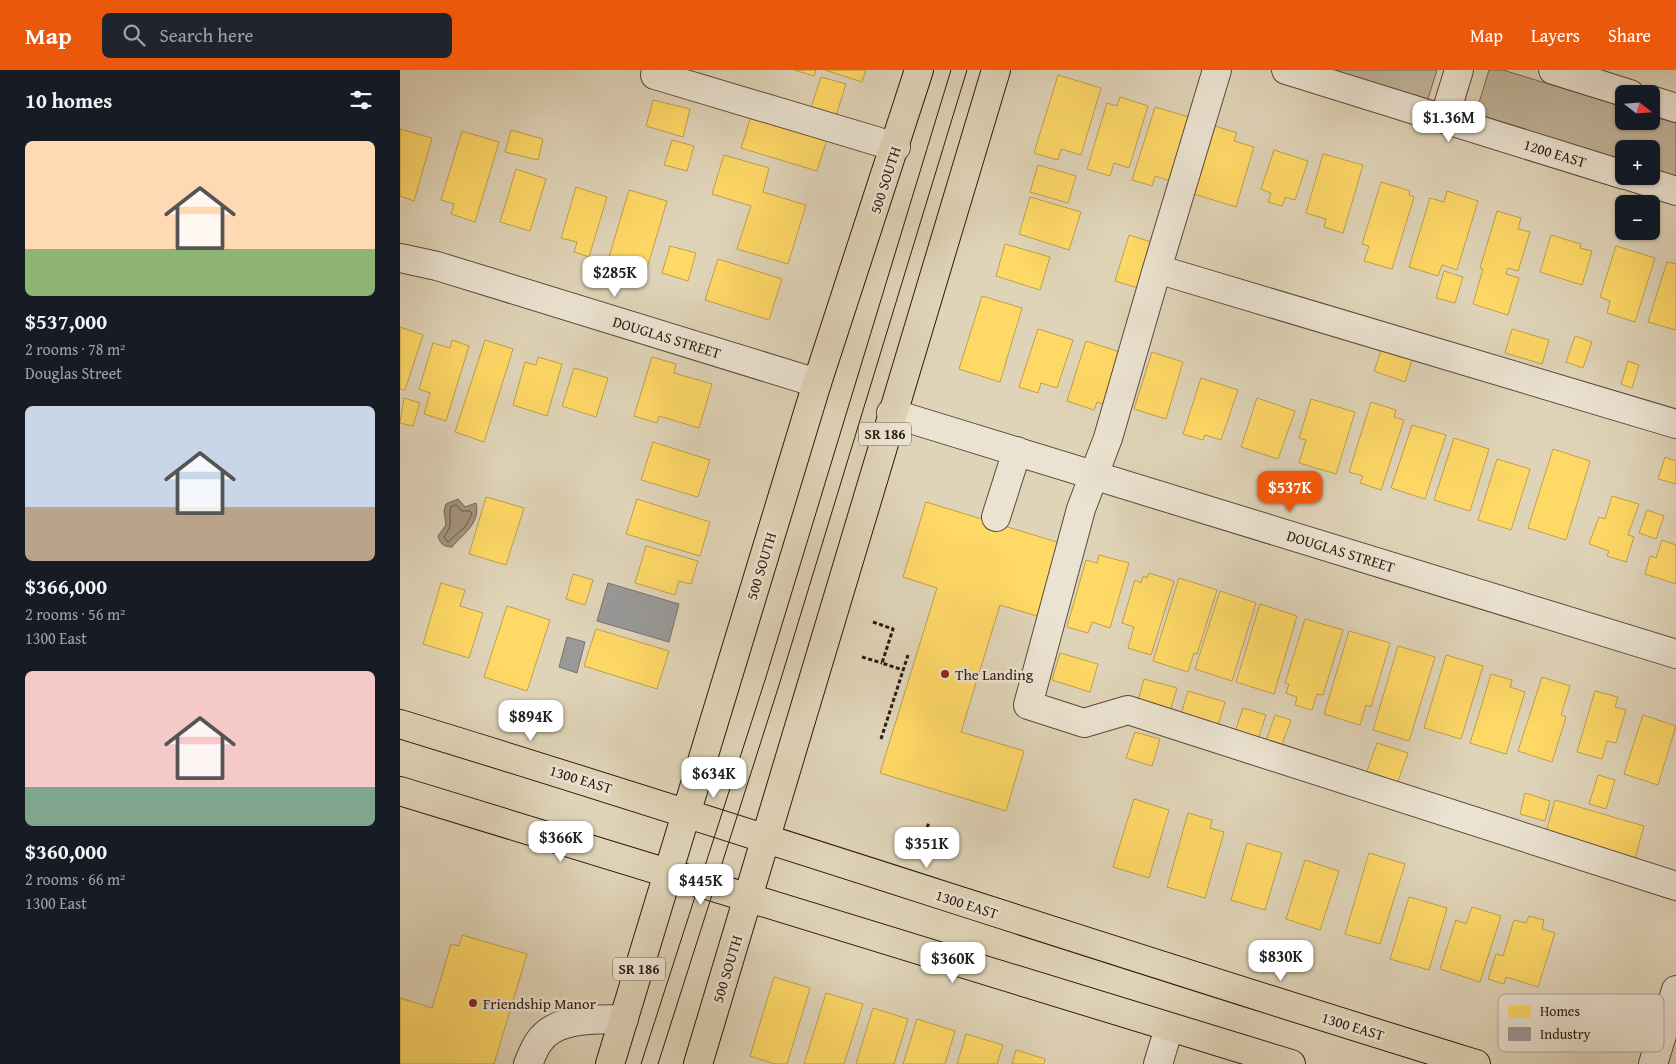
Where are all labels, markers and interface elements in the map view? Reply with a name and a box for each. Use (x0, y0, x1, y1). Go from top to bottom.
search box (102, 13, 452, 58)
text: Map (25, 18, 72, 53)
icon: search (120, 21, 148, 49)
text: Search here (160, 21, 253, 49)
text: Map (1470, 22, 1503, 49)
text: Layers (1531, 22, 1580, 49)
text: Share (1608, 22, 1651, 49)
text: 10 homes (25, 85, 112, 116)
north arrow (1615, 85, 1660, 130)
map controls (1615, 85, 1660, 240)
icon: filters (347, 86, 375, 114)
pin: $1.36M (1408, 100, 1490, 143)
text: $1.36M (1423, 105, 1475, 129)
street label: 1200 EAST (1521, 134, 1590, 173)
button: + (1615, 140, 1660, 185)
street label: 500 SOUTH (864, 144, 906, 216)
icon: home (155, 173, 245, 263)
button: − (1615, 195, 1660, 240)
pin: $285K (580, 256, 650, 298)
text: $285K (593, 260, 637, 284)
text: $537,000 (25, 306, 107, 337)
street label: DOUGLAS STREET (610, 311, 724, 364)
text: 2 rooms · 78 m² (25, 337, 125, 361)
text: Douglas Street (25, 361, 122, 385)
road number: SR 186 (859, 422, 911, 446)
icon: home (155, 438, 245, 528)
pin: $537K (1255, 470, 1325, 513)
text: $537K (1268, 475, 1312, 499)
street label: DOUGLAS STREET (1284, 525, 1398, 578)
street label: 500 SOUTH (741, 530, 781, 602)
text: $366,000 (25, 571, 107, 602)
text: 2 rooms · 56 m² (25, 602, 125, 626)
text: 1300 East (25, 626, 87, 650)
place label: The Landing (955, 664, 1034, 685)
marker: The Landing (939, 668, 951, 680)
pin: $894K (496, 700, 566, 742)
icon: home (155, 703, 245, 793)
text: $894K (509, 704, 553, 728)
pin: $634K (679, 756, 749, 799)
street label: 1300 EAST (547, 760, 616, 799)
text: $634K (692, 761, 736, 785)
pin: $366K (526, 820, 596, 863)
text: $366K (539, 825, 583, 849)
pin: $351K (892, 826, 962, 869)
text: $351K (905, 831, 949, 855)
text: $360,000 (25, 836, 107, 867)
pin: $445K (666, 864, 736, 906)
text: 2 rooms · 66 m² (25, 867, 125, 891)
text: $445K (679, 868, 723, 892)
street label: 1300 EAST (933, 884, 1002, 924)
text: 1300 East (25, 891, 87, 915)
street label: 500 SOUTH (707, 933, 747, 1005)
pin: $830K (1246, 940, 1316, 982)
pin: $360K (918, 942, 988, 984)
text: $830K (1259, 944, 1303, 968)
text: $360K (931, 946, 975, 970)
road number: SR 186 (613, 958, 665, 981)
place label: Friendship Manor (483, 993, 596, 1014)
legend (1498, 994, 1664, 1052)
marker: Friendship Manor (467, 997, 479, 1009)
text: Homes (1540, 1001, 1580, 1021)
street label: 1300 EAST (1319, 1007, 1388, 1046)
text: Industry (1540, 1024, 1590, 1044)

